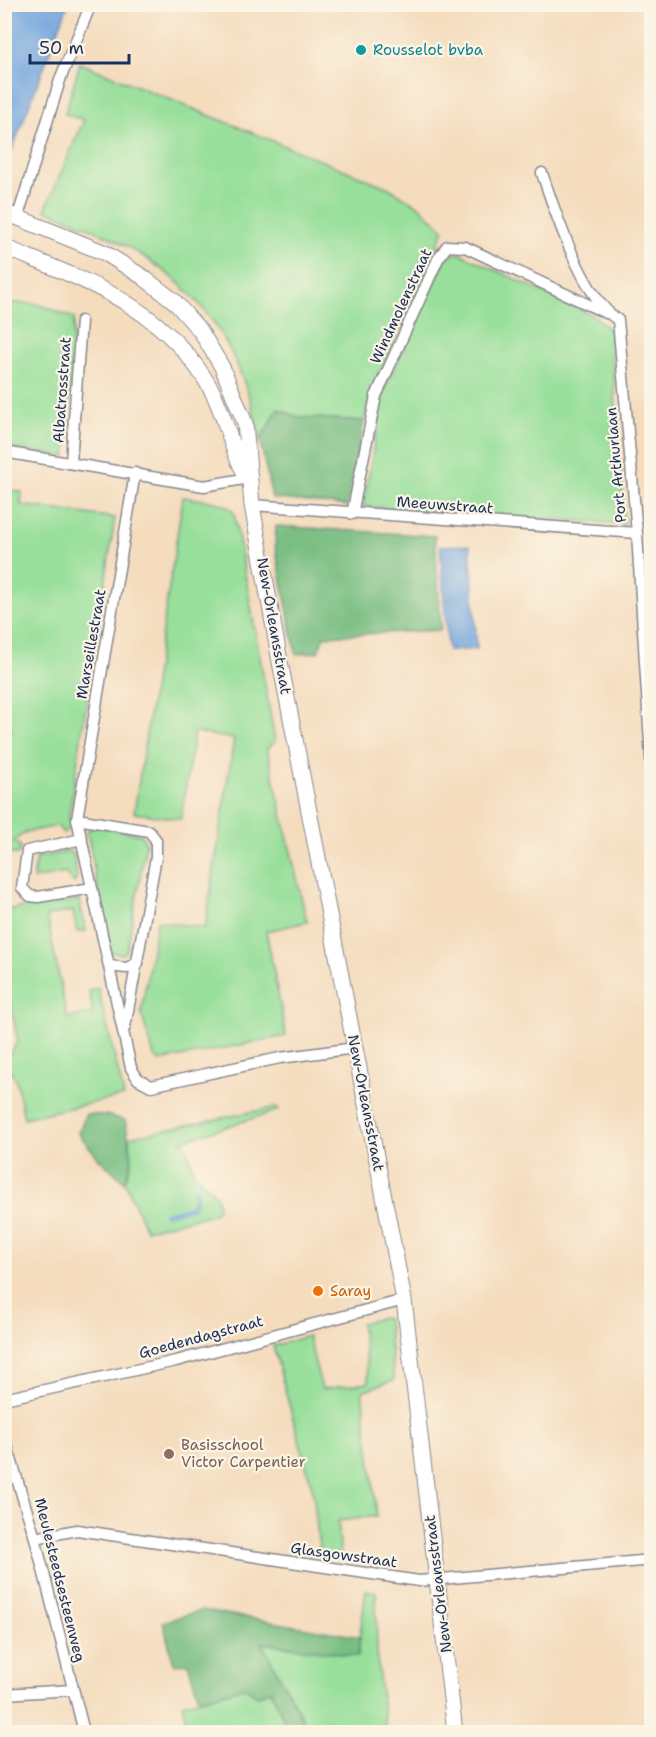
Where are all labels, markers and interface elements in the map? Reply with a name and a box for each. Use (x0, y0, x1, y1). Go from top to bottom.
scale bar (30, 27, 129, 65)
text: 50 m (39, 36, 84, 60)
place label: Rousselot bvba (373, 40, 484, 60)
marker: Rousselot bvba (354, 43, 368, 57)
street label: Windmolenstraat (365, 245, 437, 367)
street label: Albatrosstraat (48, 336, 76, 444)
street label: Port Arthurlaan (601, 407, 631, 523)
street label: Meeuwstraat (396, 492, 494, 518)
street label: New-Orleansstraat (252, 556, 296, 696)
street label: Marseillestraat (71, 587, 111, 701)
street label: New-Orleansstraat (343, 1033, 389, 1173)
place label: Saray (330, 1281, 371, 1301)
marker: Saray (311, 1284, 325, 1298)
street label: Goedendagstraat (137, 1311, 265, 1363)
place label: Basisschool Victor Carpentier (181, 1435, 306, 1472)
marker: Basisschool Victor Carpentier (162, 1447, 176, 1461)
street label: Meulesteedsesteenweg (30, 1496, 90, 1664)
street label: New-Orleansstraat (420, 1514, 456, 1654)
street label: Glasgowstraat (289, 1538, 399, 1572)

